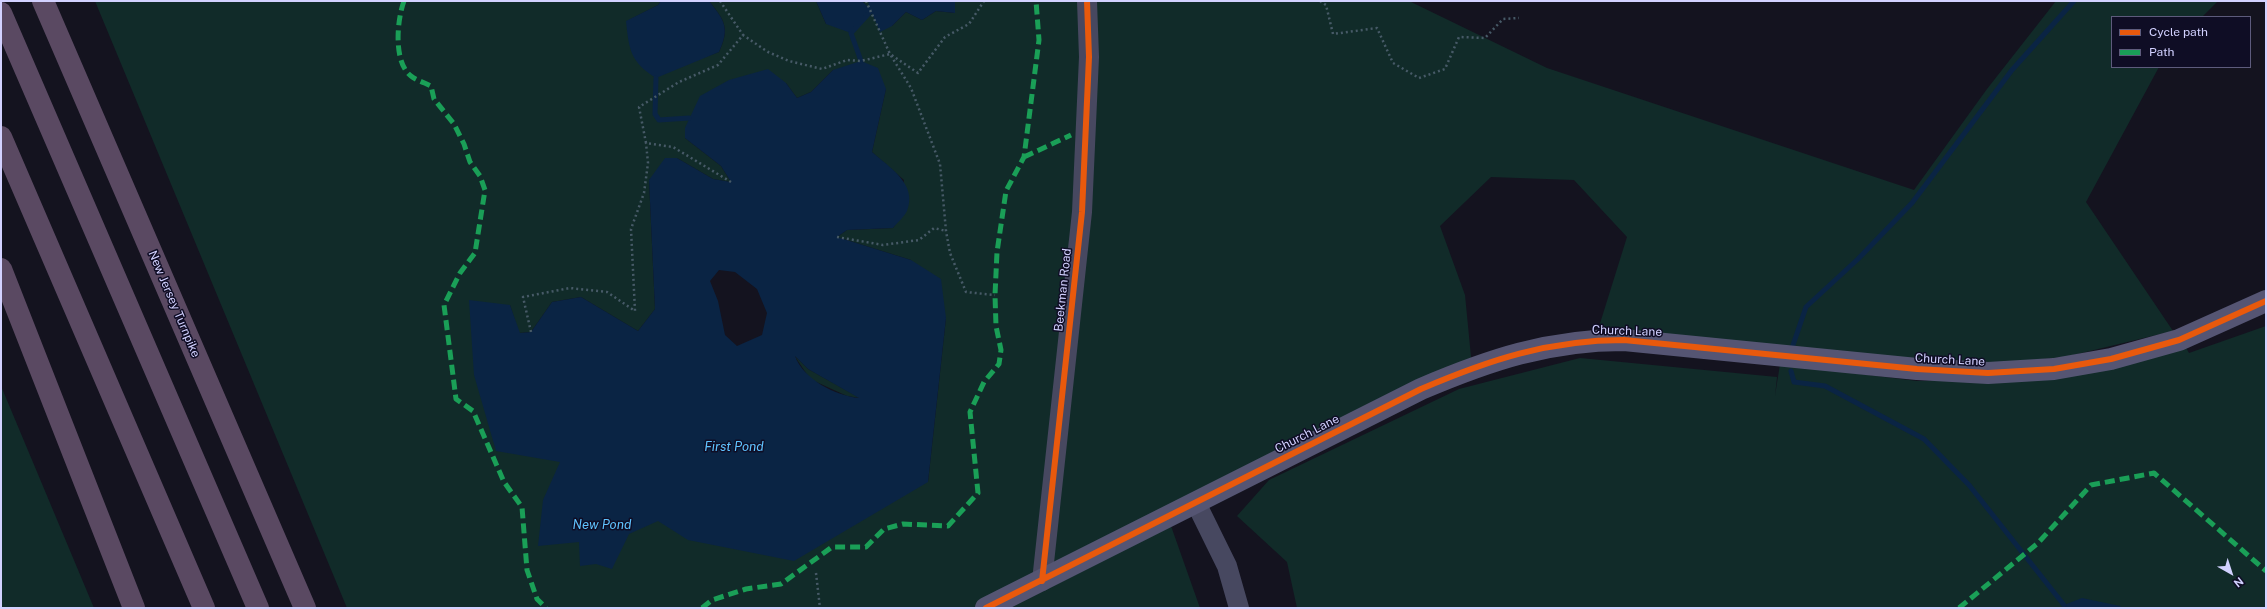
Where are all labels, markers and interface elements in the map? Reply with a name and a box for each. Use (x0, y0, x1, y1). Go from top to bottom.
legend (2111, 16, 2251, 68)
text: Cycle path (2149, 25, 2208, 39)
text: Path (2149, 45, 2175, 59)
street label: New Jersey Turnpike (145, 248, 203, 360)
street label: Beekman Road (1051, 248, 1075, 332)
street label: Church Lane (1592, 323, 1662, 339)
street label: Church Lane (1915, 351, 1985, 369)
street label: Church Lane (1272, 412, 1342, 456)
water label: First Pond (704, 439, 764, 455)
water label: New Pond (573, 517, 631, 533)
north arrow (2211, 553, 2251, 593)
text: N (2231, 575, 2246, 590)

